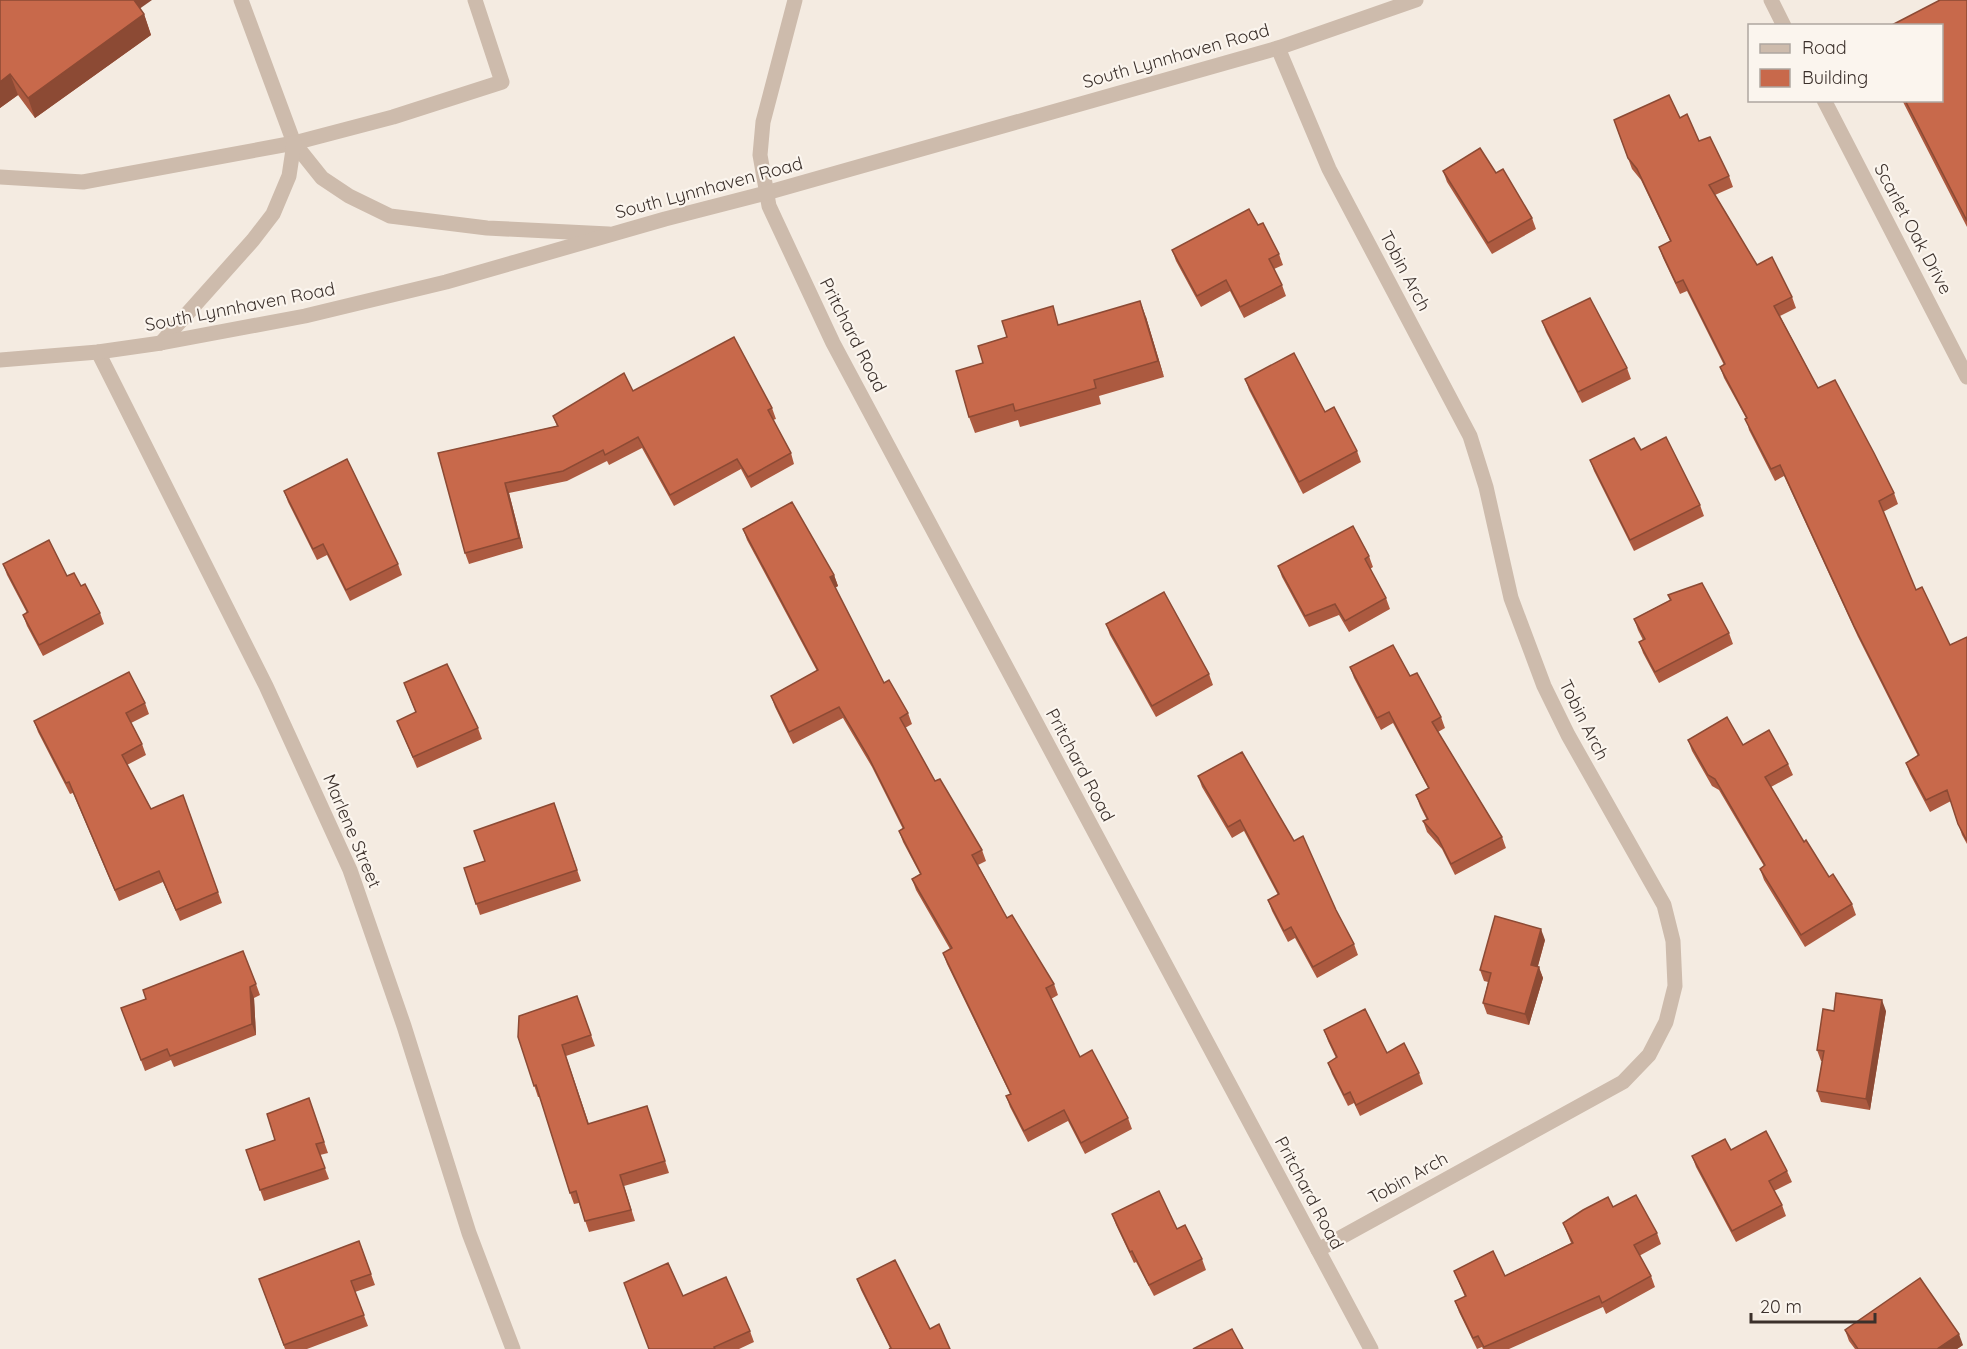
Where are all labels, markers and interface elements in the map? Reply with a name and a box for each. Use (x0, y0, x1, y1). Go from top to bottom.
street label: South Lynnhaven Road (1080, 18, 1272, 93)
legend (1748, 24, 1943, 102)
text: Road (1802, 36, 1847, 59)
text: Building (1802, 66, 1868, 89)
street label: South Lynnhaven Road (613, 151, 805, 224)
street label: Scarlet Oak Drive (1869, 159, 1958, 298)
street label: Tobin Arch (1375, 227, 1436, 315)
street label: Pritchard Road (815, 274, 892, 396)
street label: South Lynnhaven Road (143, 277, 337, 336)
street label: Tobin Arch (1554, 676, 1615, 764)
street label: Pritchard Road (1041, 704, 1120, 825)
street label: Marlene Street (318, 770, 387, 891)
street label: Pritchard Road (1270, 1132, 1349, 1253)
street label: Tobin Arch (1364, 1146, 1452, 1209)
scale bar (1751, 1286, 1876, 1324)
text: 20 m (1760, 1295, 1802, 1318)

